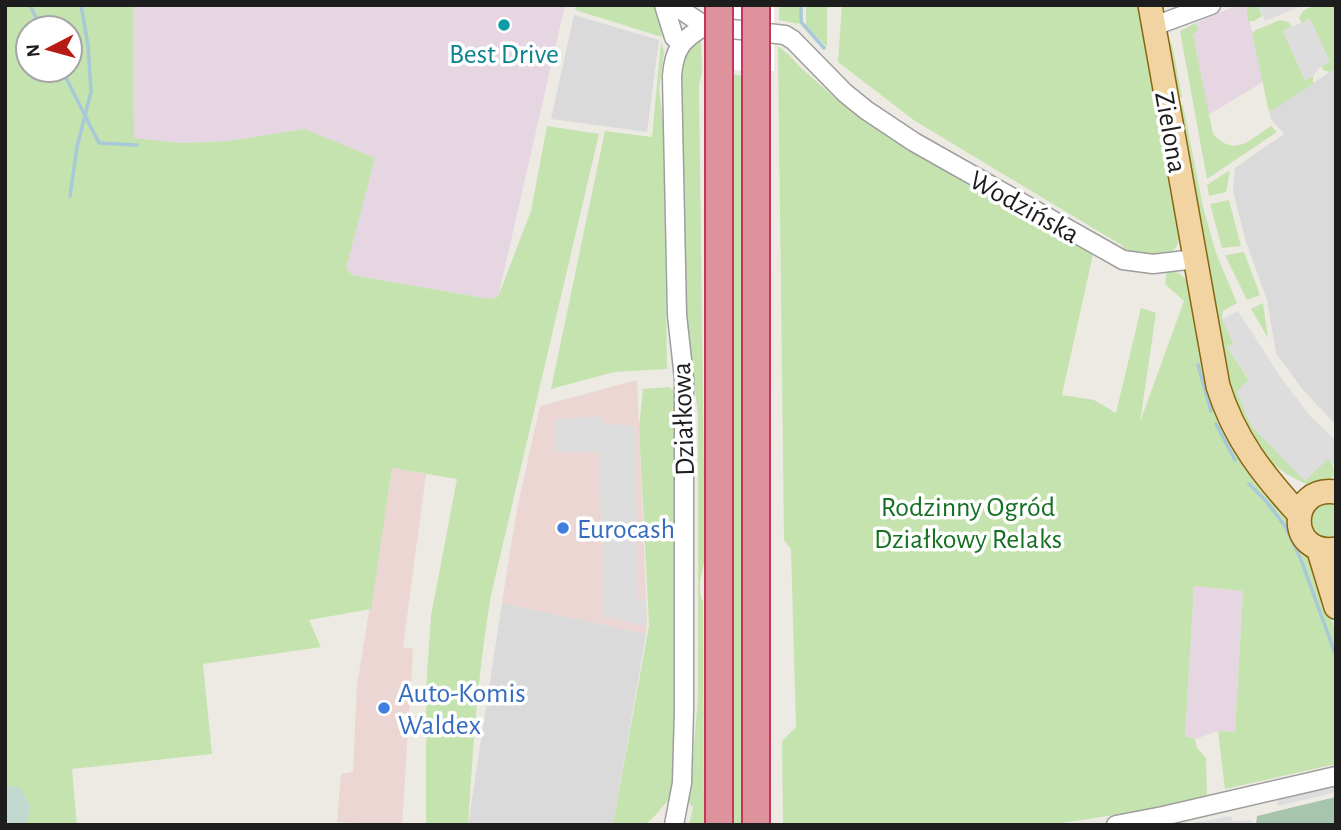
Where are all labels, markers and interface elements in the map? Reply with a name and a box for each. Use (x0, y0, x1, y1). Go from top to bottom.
north arrow (14, 14, 84, 84)
marker: Best Drive (496, 17, 512, 33)
place label: Best Drive (449, 41, 559, 69)
text: N (23, 43, 44, 58)
street label: Zielona (1149, 89, 1191, 175)
street label: Wodzińska (965, 166, 1083, 249)
street label: Działkowa (668, 362, 700, 476)
park label: Rodzinny Ogród Działkowy Relaks (874, 494, 1062, 554)
place label: Eurocash (577, 516, 675, 544)
marker: Eurocash (555, 520, 571, 536)
place label: Auto-Komis Waldex (398, 680, 526, 740)
marker: Auto-Komis Waldex (376, 700, 392, 716)

